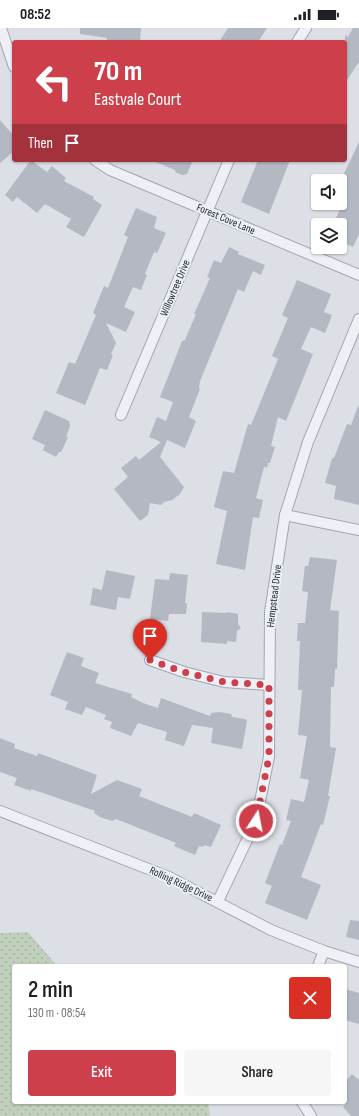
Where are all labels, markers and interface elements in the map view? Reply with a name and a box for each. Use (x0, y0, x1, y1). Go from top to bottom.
text: 08:52 (20, 5, 51, 24)
text: 70 m (94, 55, 142, 88)
icon: left (28, 56, 80, 108)
text: Eastvale Court (94, 89, 182, 110)
icon: arrive (61, 132, 83, 154)
text: Then (28, 134, 53, 153)
map controls (311, 174, 347, 254)
button: sound (311, 174, 347, 210)
street label: Forest Cove Lane (195, 201, 257, 237)
button: layers (311, 218, 347, 254)
street label: Willowtree Drive (157, 258, 193, 318)
street label: Hempstead Drive (264, 564, 284, 628)
pin (133, 619, 167, 660)
icon: arrive (139, 625, 161, 647)
position arrow (235, 800, 277, 842)
street label: Rolling Ridge Drive (147, 864, 215, 904)
text: 2 min (28, 975, 73, 1004)
button: close (289, 977, 331, 1019)
text: 130 m · 08:54 (28, 1005, 86, 1021)
button: Exit (28, 1050, 176, 1096)
button: Share (184, 1050, 331, 1096)

